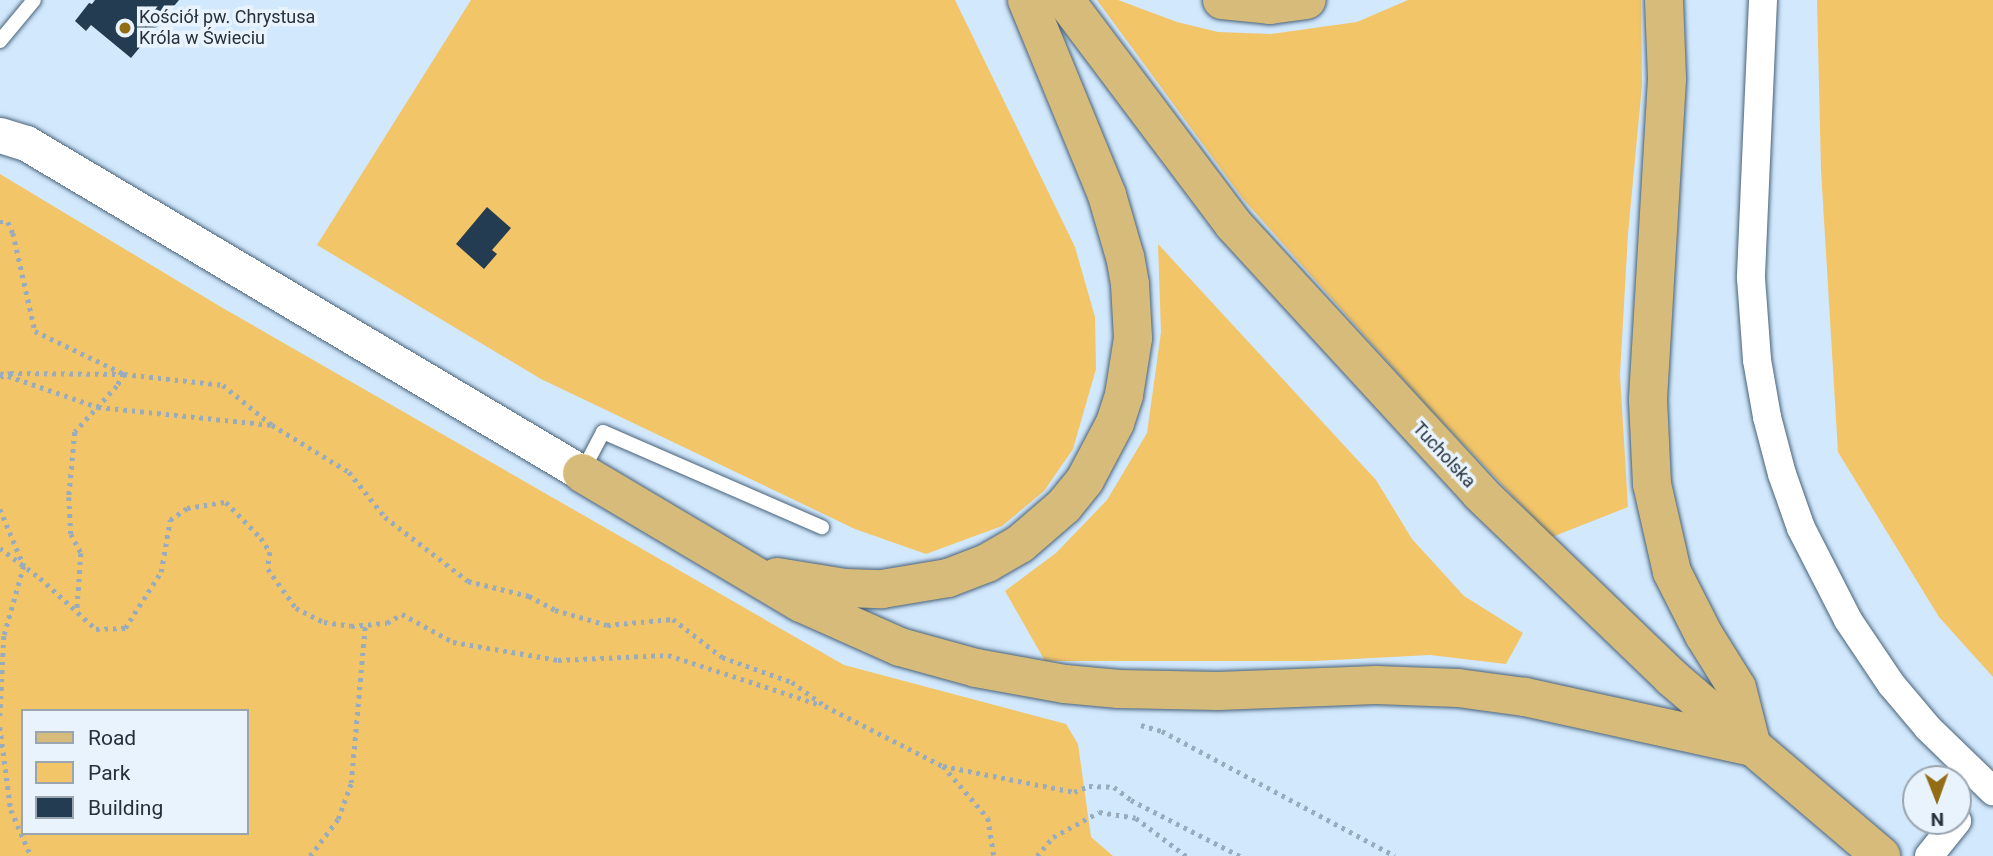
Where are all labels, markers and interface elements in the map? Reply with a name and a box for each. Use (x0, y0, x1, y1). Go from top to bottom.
place label: Kościół pw. Chrystusa Króla w Świeciu (139, 7, 315, 50)
marker: Kościół pw. Chrystusa Króla w Świeciu (117, 20, 133, 36)
street label: Tucholska (1408, 418, 1480, 492)
legend (21, 709, 248, 835)
text: Road (88, 726, 136, 750)
text: Park (88, 761, 130, 785)
north arrow (1902, 765, 1972, 835)
text: Building (88, 796, 163, 820)
text: N (1930, 808, 1944, 831)

